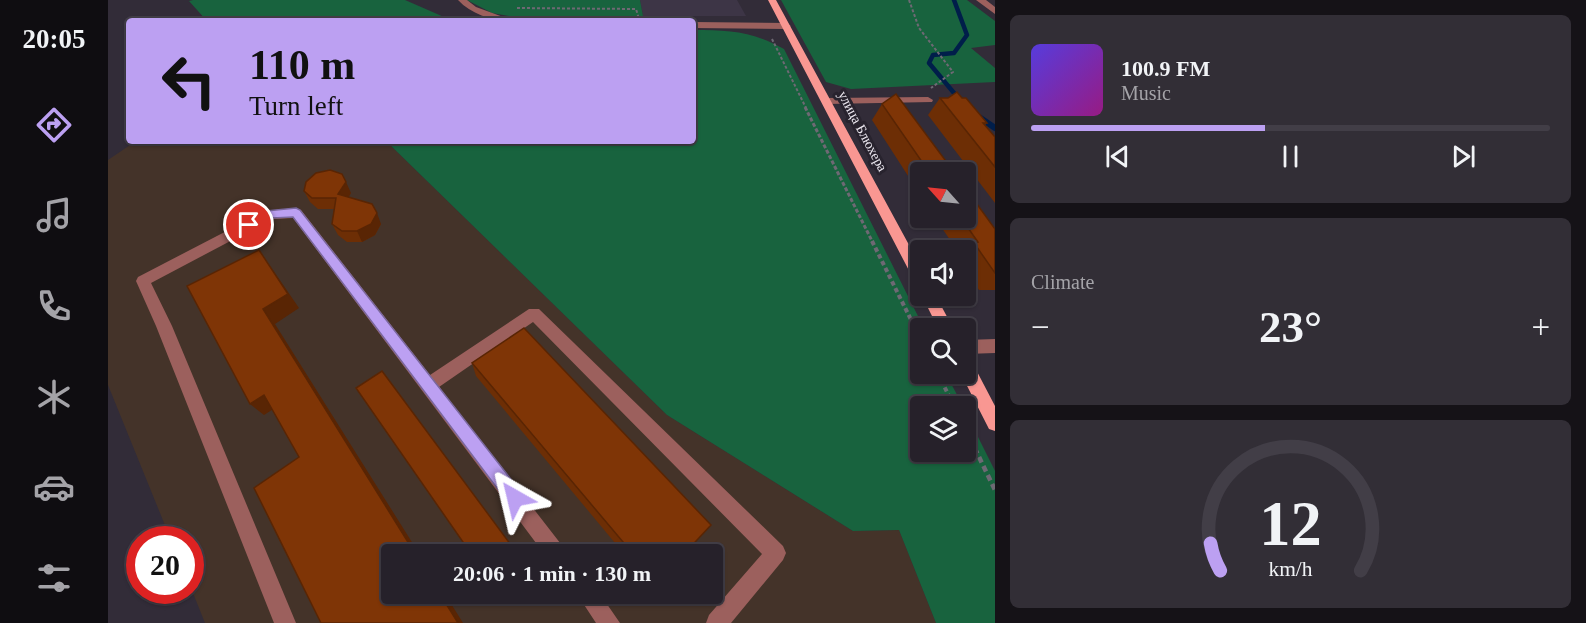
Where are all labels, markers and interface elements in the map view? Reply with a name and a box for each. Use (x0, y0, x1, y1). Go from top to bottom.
text: 20:05 (23, 24, 86, 54)
icon: left (150, 42, 228, 120)
text: 110 m (249, 42, 355, 88)
text: 100.9 FM (1121, 56, 1210, 81)
text: Music (1121, 82, 1171, 104)
street label: улица Блюхера (835, 88, 890, 175)
text: Turn left (249, 91, 343, 121)
icon: directions (33, 104, 75, 146)
icon: previous (1101, 140, 1134, 173)
icon: pause (1274, 140, 1307, 173)
icon: next (1447, 140, 1480, 173)
north arrow (910, 162, 976, 228)
map controls (910, 162, 976, 462)
icon: music (33, 194, 75, 236)
pin (223, 199, 274, 250)
icon: arrive (232, 208, 265, 241)
button: sound (910, 240, 976, 306)
text: Climate (1031, 271, 1094, 293)
icon: phone (33, 285, 75, 327)
text: 23° (1259, 302, 1322, 352)
text: − (1031, 309, 1050, 345)
text: + (1531, 309, 1550, 345)
button: search (910, 318, 976, 384)
icon: climate (33, 376, 75, 418)
button: layers (910, 396, 976, 462)
icon: car (33, 466, 75, 508)
position arrow (483, 466, 547, 530)
text: 12 (1259, 489, 1322, 558)
speed limit sign: 20 (126, 526, 204, 604)
icon: filters (33, 557, 75, 599)
text: km/h (1268, 558, 1313, 582)
text: 20:06 · 1 min · 130 m (453, 561, 651, 586)

